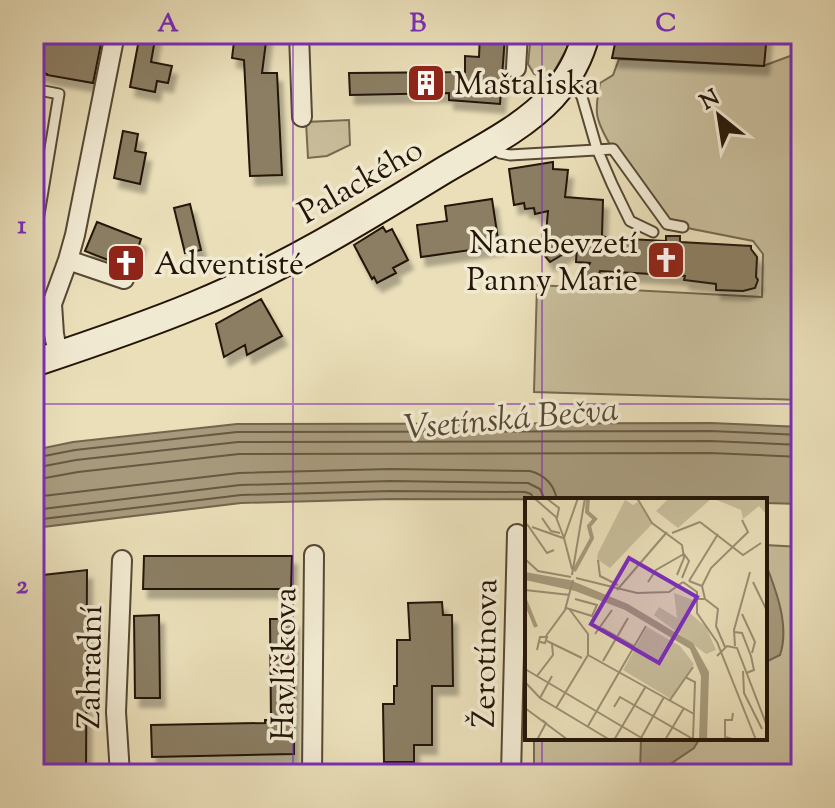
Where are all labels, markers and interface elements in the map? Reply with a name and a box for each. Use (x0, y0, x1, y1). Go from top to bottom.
text: A (157, 6, 179, 43)
text: B (410, 6, 427, 43)
text: C (656, 6, 676, 43)
building icon: Maštaliska (405, 62, 447, 104)
place label: Maštaliska (454, 63, 599, 109)
north arrow (679, 76, 759, 156)
text: N (695, 83, 726, 120)
street label: Palackého (290, 128, 433, 237)
text: 1 (18, 208, 27, 245)
place label: Nanebevzetí Panny Marie (466, 222, 638, 305)
church icon: Nanebevzetí Panny Marie (645, 239, 687, 281)
church icon: Adventisté (105, 242, 147, 284)
place label: Adventisté (154, 243, 304, 289)
water label: Vsetínská Bečva (402, 387, 620, 454)
inset map (525, 498, 767, 740)
text: 2 (16, 568, 29, 605)
street label: Žerotínova (463, 578, 511, 728)
street label: Havlíčkova (262, 587, 310, 741)
street label: Zahradní (68, 605, 116, 729)

